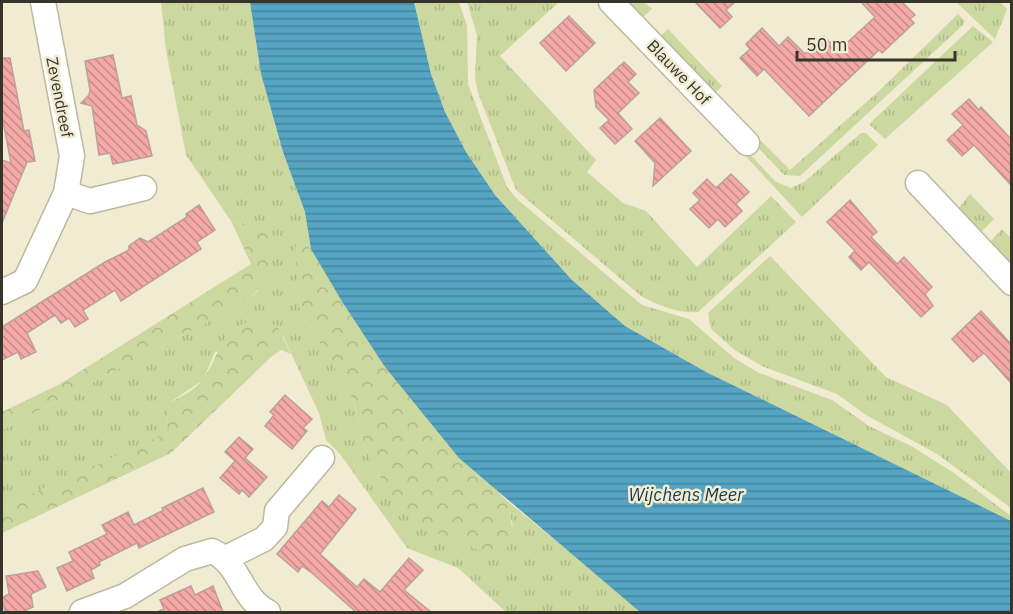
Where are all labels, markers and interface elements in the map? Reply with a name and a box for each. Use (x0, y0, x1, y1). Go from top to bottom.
scale bar (797, 24, 954, 62)
text: 50 m (806, 33, 848, 56)
street label: Blauwe Hof (643, 35, 715, 109)
street label: Zevendreef (42, 55, 78, 139)
water label: Wijchens Meer (629, 483, 744, 506)

